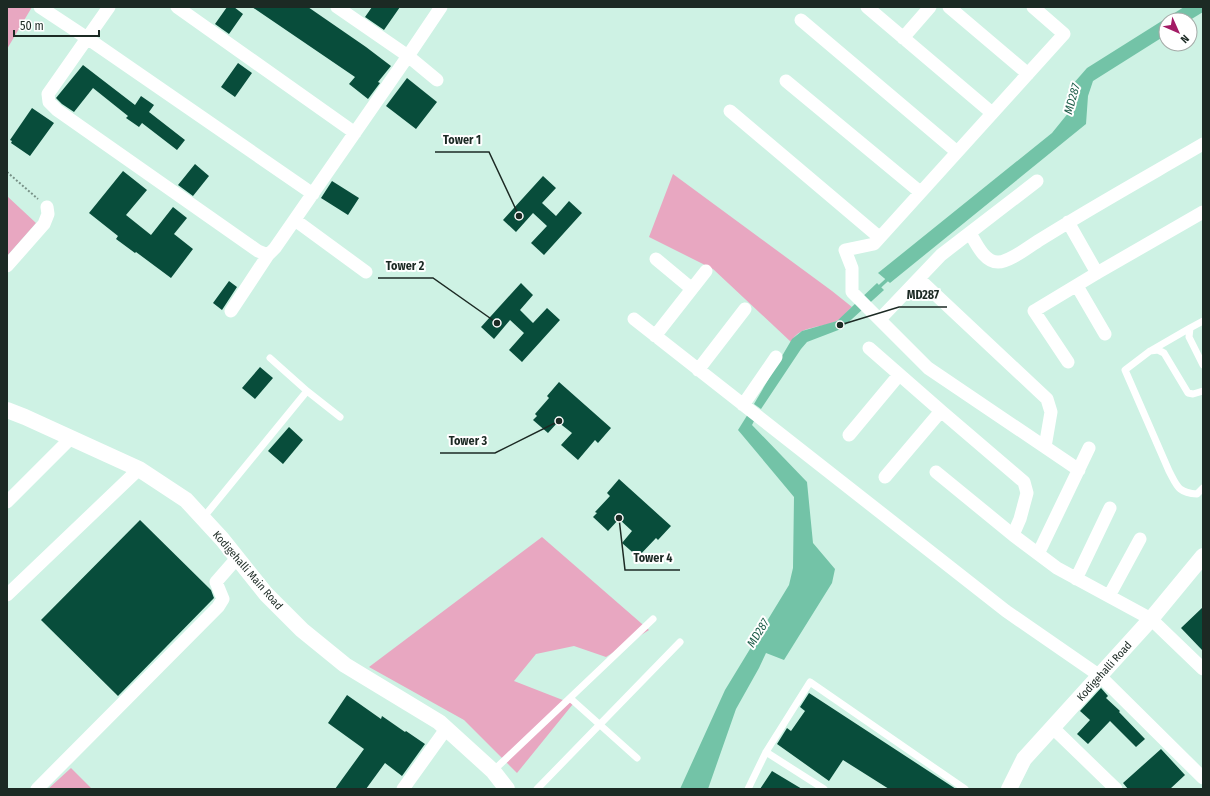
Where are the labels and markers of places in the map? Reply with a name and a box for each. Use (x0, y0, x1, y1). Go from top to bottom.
callout: Tower 1 (435, 128, 489, 152)
callout: Tower 2 (378, 254, 433, 278)
callout: MD287 (899, 283, 947, 307)
callout: Tower 3 (440, 429, 495, 453)
callout: Tower 4 (625, 546, 680, 570)

